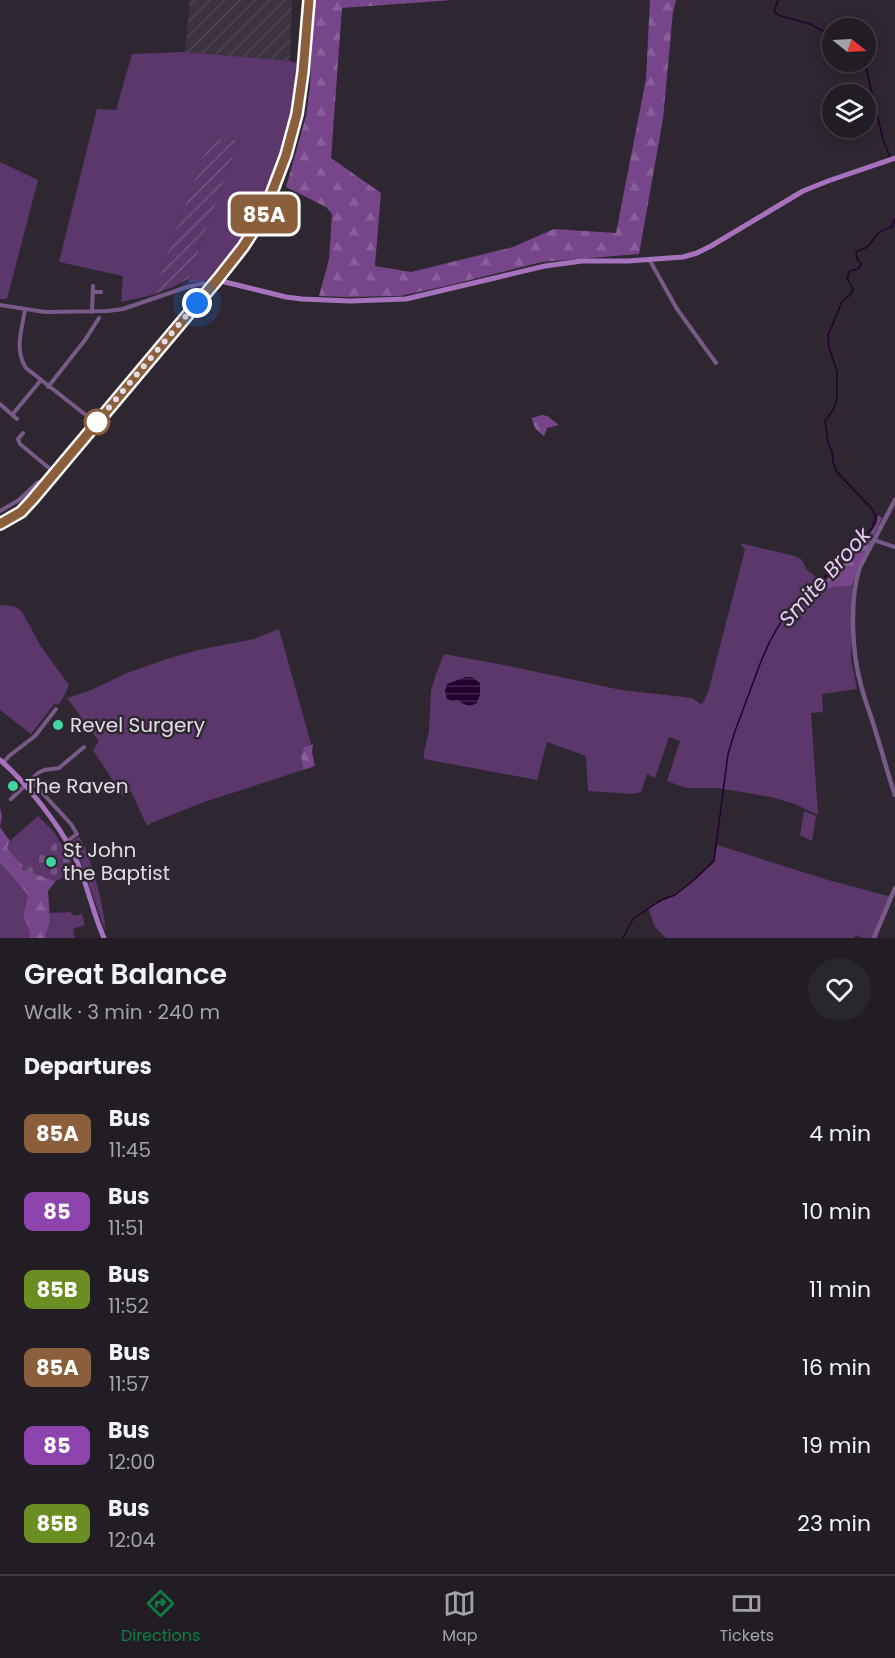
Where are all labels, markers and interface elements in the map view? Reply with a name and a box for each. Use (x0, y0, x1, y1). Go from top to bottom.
north arrow (822, 18, 876, 72)
map controls (822, 18, 876, 138)
button: layers (822, 84, 876, 138)
line badge: 85A (230, 194, 298, 234)
text: 85A (243, 200, 285, 229)
your location (182, 288, 212, 318)
unlabelled marker (84, 409, 110, 435)
water label: Smite Brook (772, 520, 878, 633)
place label: Revel Surgery (70, 711, 205, 739)
marker: Revel Surgery (51, 718, 65, 732)
place label: The Raven (25, 772, 128, 800)
marker: The Raven (6, 779, 20, 793)
place label: St John the Baptist (63, 836, 170, 887)
marker: St John the Baptist (44, 855, 58, 869)
text: Great Balance (24, 955, 227, 994)
button: heart (808, 958, 871, 1021)
text: Walk · 3 min · 240 m (24, 998, 220, 1026)
text: Departures (24, 1051, 152, 1082)
text: Bus (109, 1103, 150, 1134)
text: 4 min (809, 1118, 871, 1149)
text: 85A (36, 1119, 79, 1148)
text: 11:45 (109, 1136, 151, 1164)
text: Bus (108, 1181, 150, 1212)
text: 10 min (802, 1196, 871, 1227)
text: 85 (43, 1197, 71, 1226)
text: 11:51 (108, 1214, 144, 1242)
text: Bus (108, 1259, 150, 1290)
text: 11 min (809, 1274, 871, 1305)
text: 85B (36, 1275, 78, 1304)
text: 11:52 (108, 1292, 149, 1320)
text: Bus (109, 1337, 150, 1368)
text: 16 min (802, 1352, 871, 1383)
text: 85A (36, 1353, 79, 1382)
text: 11:57 (109, 1370, 149, 1398)
text: Bus (108, 1415, 150, 1446)
text: 19 min (802, 1430, 871, 1461)
text: 85 (43, 1431, 71, 1460)
text: 12:00 (108, 1448, 155, 1476)
text: Bus (108, 1493, 150, 1524)
text: 23 min (797, 1508, 871, 1539)
text: 85B (36, 1509, 78, 1538)
text: 12:04 (108, 1526, 155, 1554)
tab: Directions (121, 1587, 200, 1648)
tab: Map (442, 1587, 478, 1648)
tab: Tickets (719, 1587, 774, 1648)

